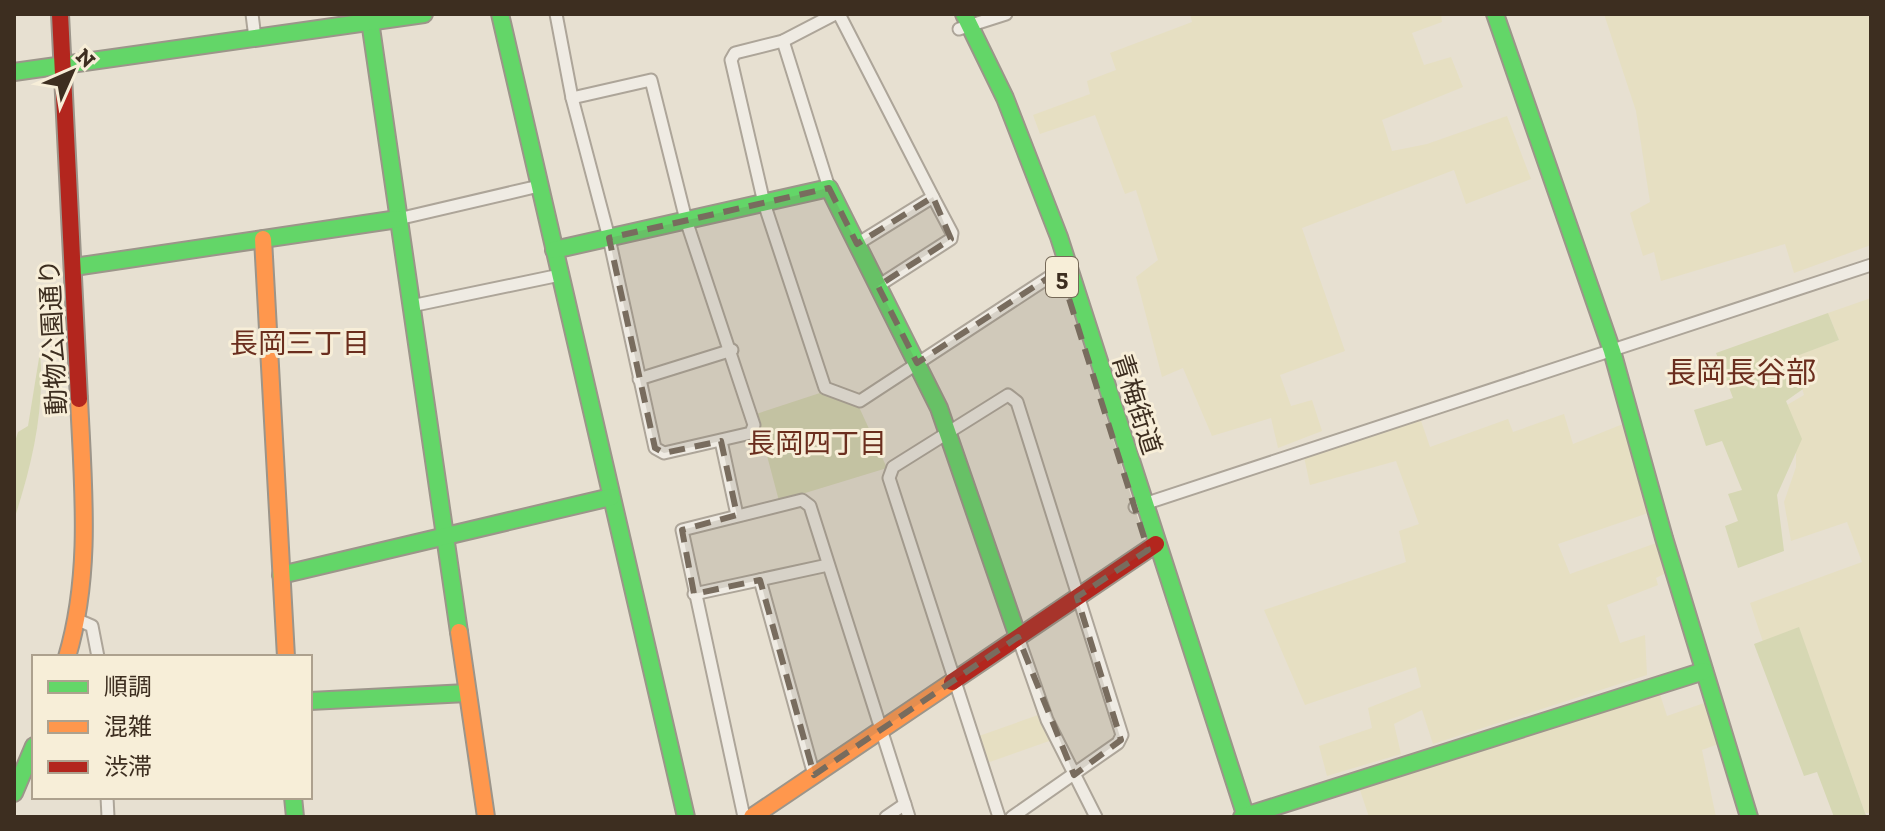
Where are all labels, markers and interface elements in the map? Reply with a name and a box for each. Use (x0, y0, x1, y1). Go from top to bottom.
north arrow (32, 32, 112, 112)
text: N (70, 43, 101, 74)
road number: 5 (1046, 257, 1078, 297)
street label: 動物公園通り (33, 258, 73, 416)
district label: 長岡三丁目 (230, 327, 370, 360)
street label: 青梅街道 (1106, 350, 1168, 458)
district label: 長岡長谷部 (1666, 355, 1816, 391)
district label: 長岡四丁目 (747, 427, 887, 460)
legend (32, 655, 312, 799)
text: 順調 (104, 672, 152, 701)
text: 混雑 (104, 712, 152, 741)
text: 渋滞 (104, 752, 152, 781)

